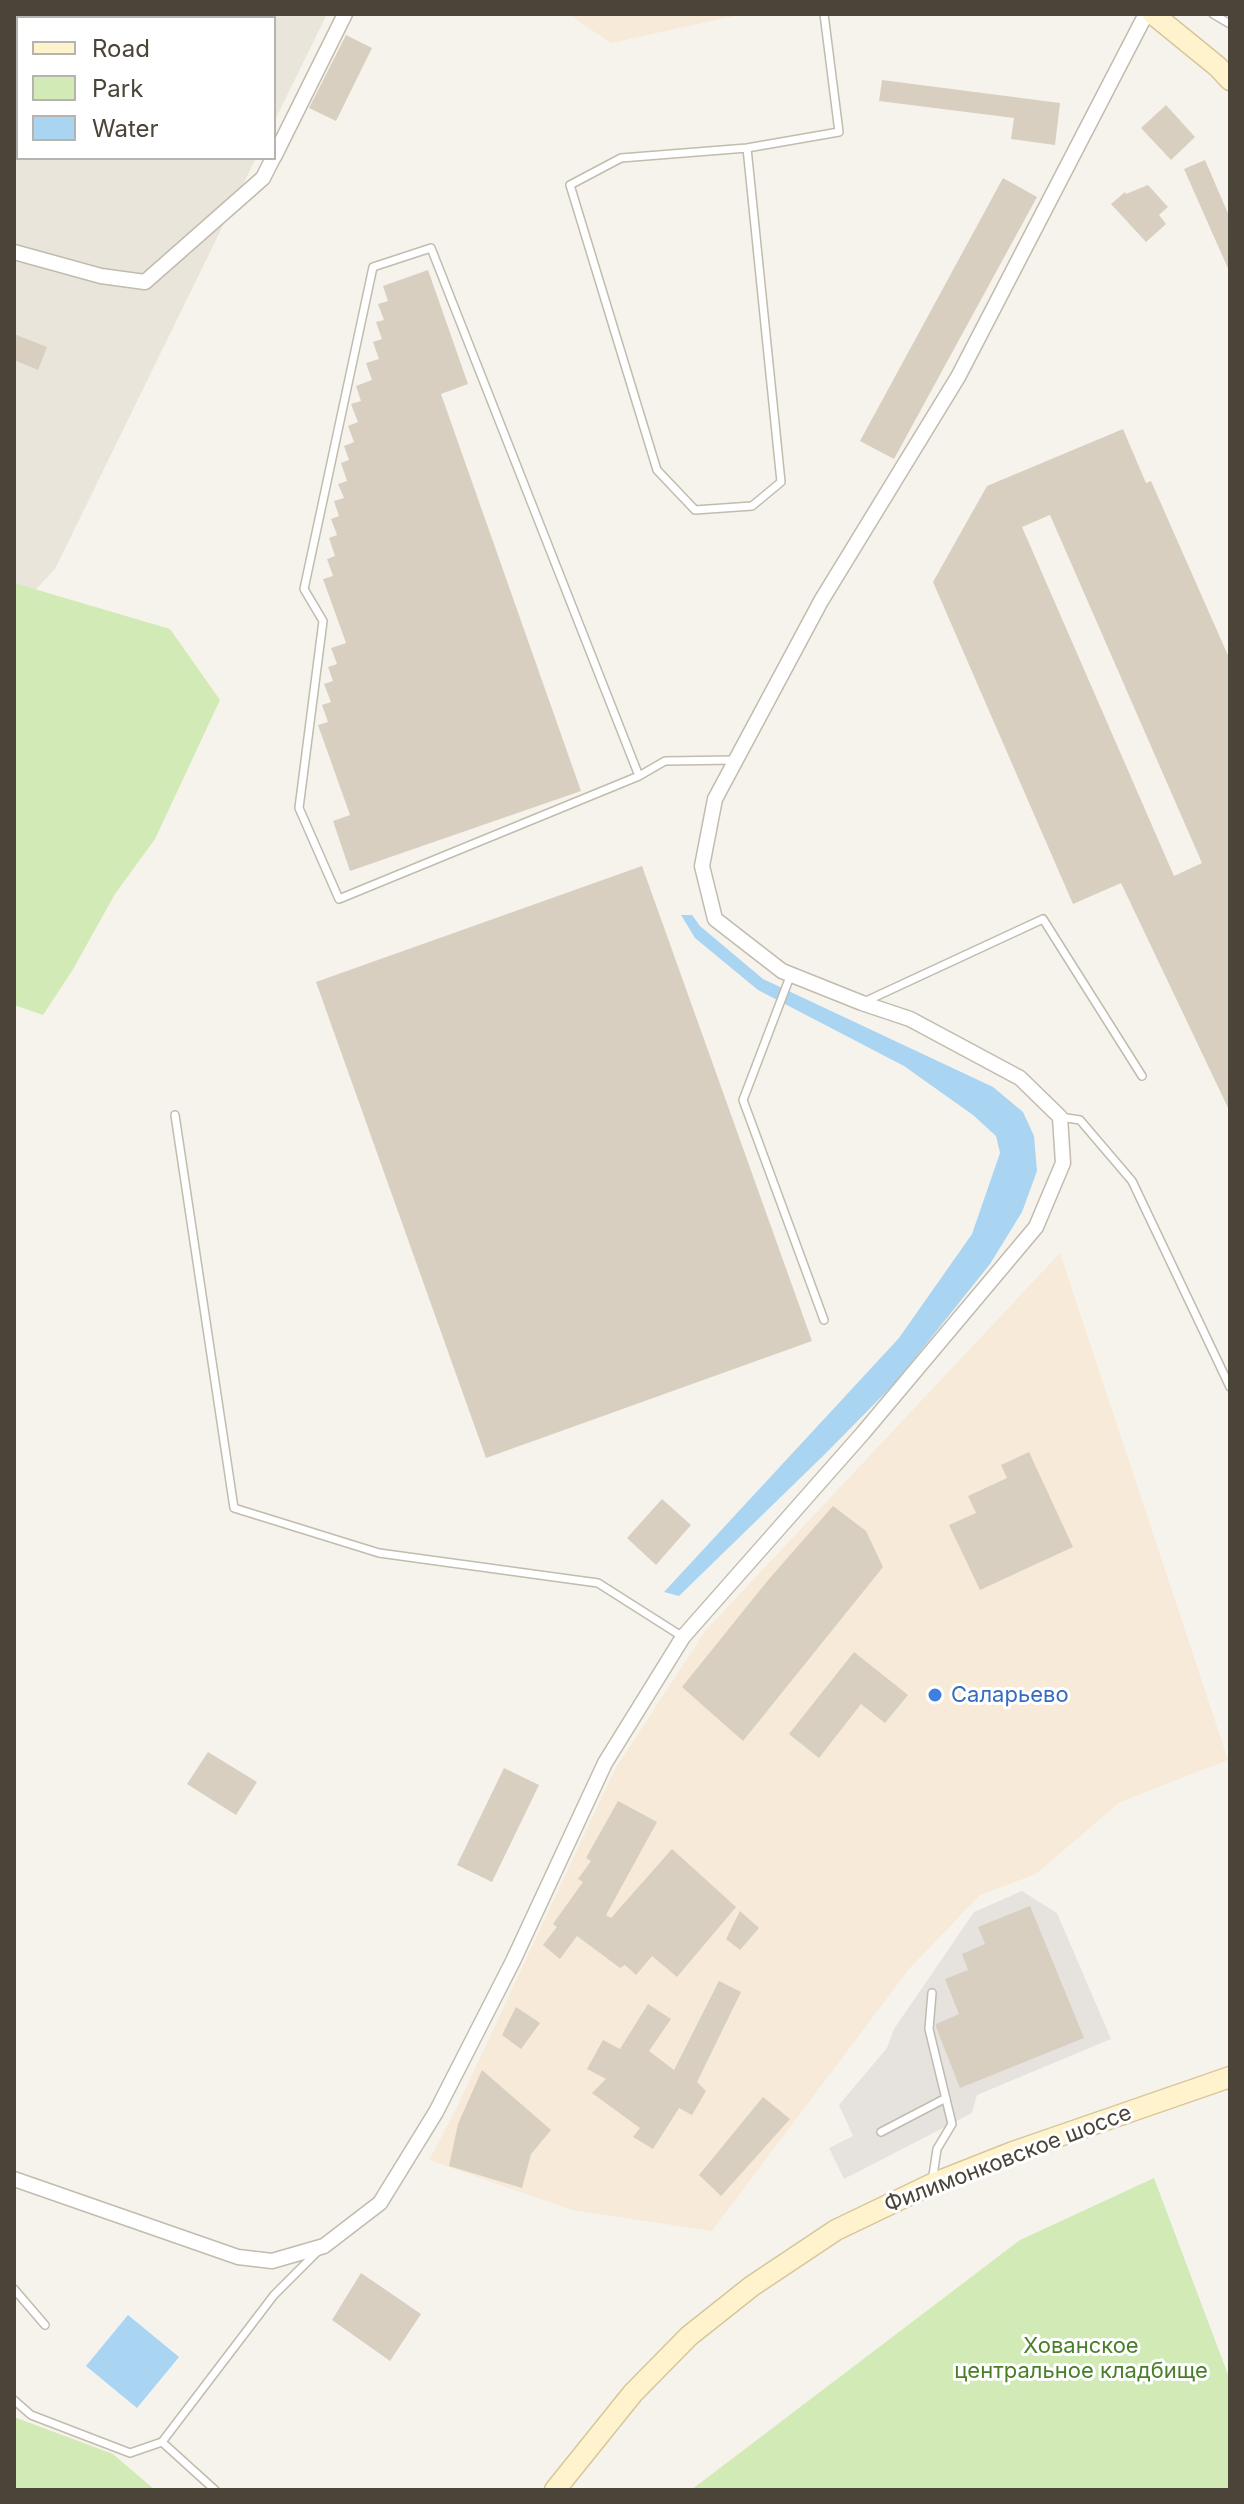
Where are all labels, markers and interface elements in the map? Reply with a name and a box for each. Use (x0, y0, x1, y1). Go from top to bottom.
legend (16, 16, 276, 160)
text: Road (92, 34, 150, 63)
text: Park (92, 74, 143, 103)
text: Water (92, 114, 159, 143)
place label: Саларьево (951, 1682, 1069, 1708)
marker: Саларьево (926, 1686, 944, 1704)
street label: Филимонковское шоссе (881, 2100, 1135, 2218)
park label: Хованское центральное кладбище (954, 2333, 1208, 2384)

